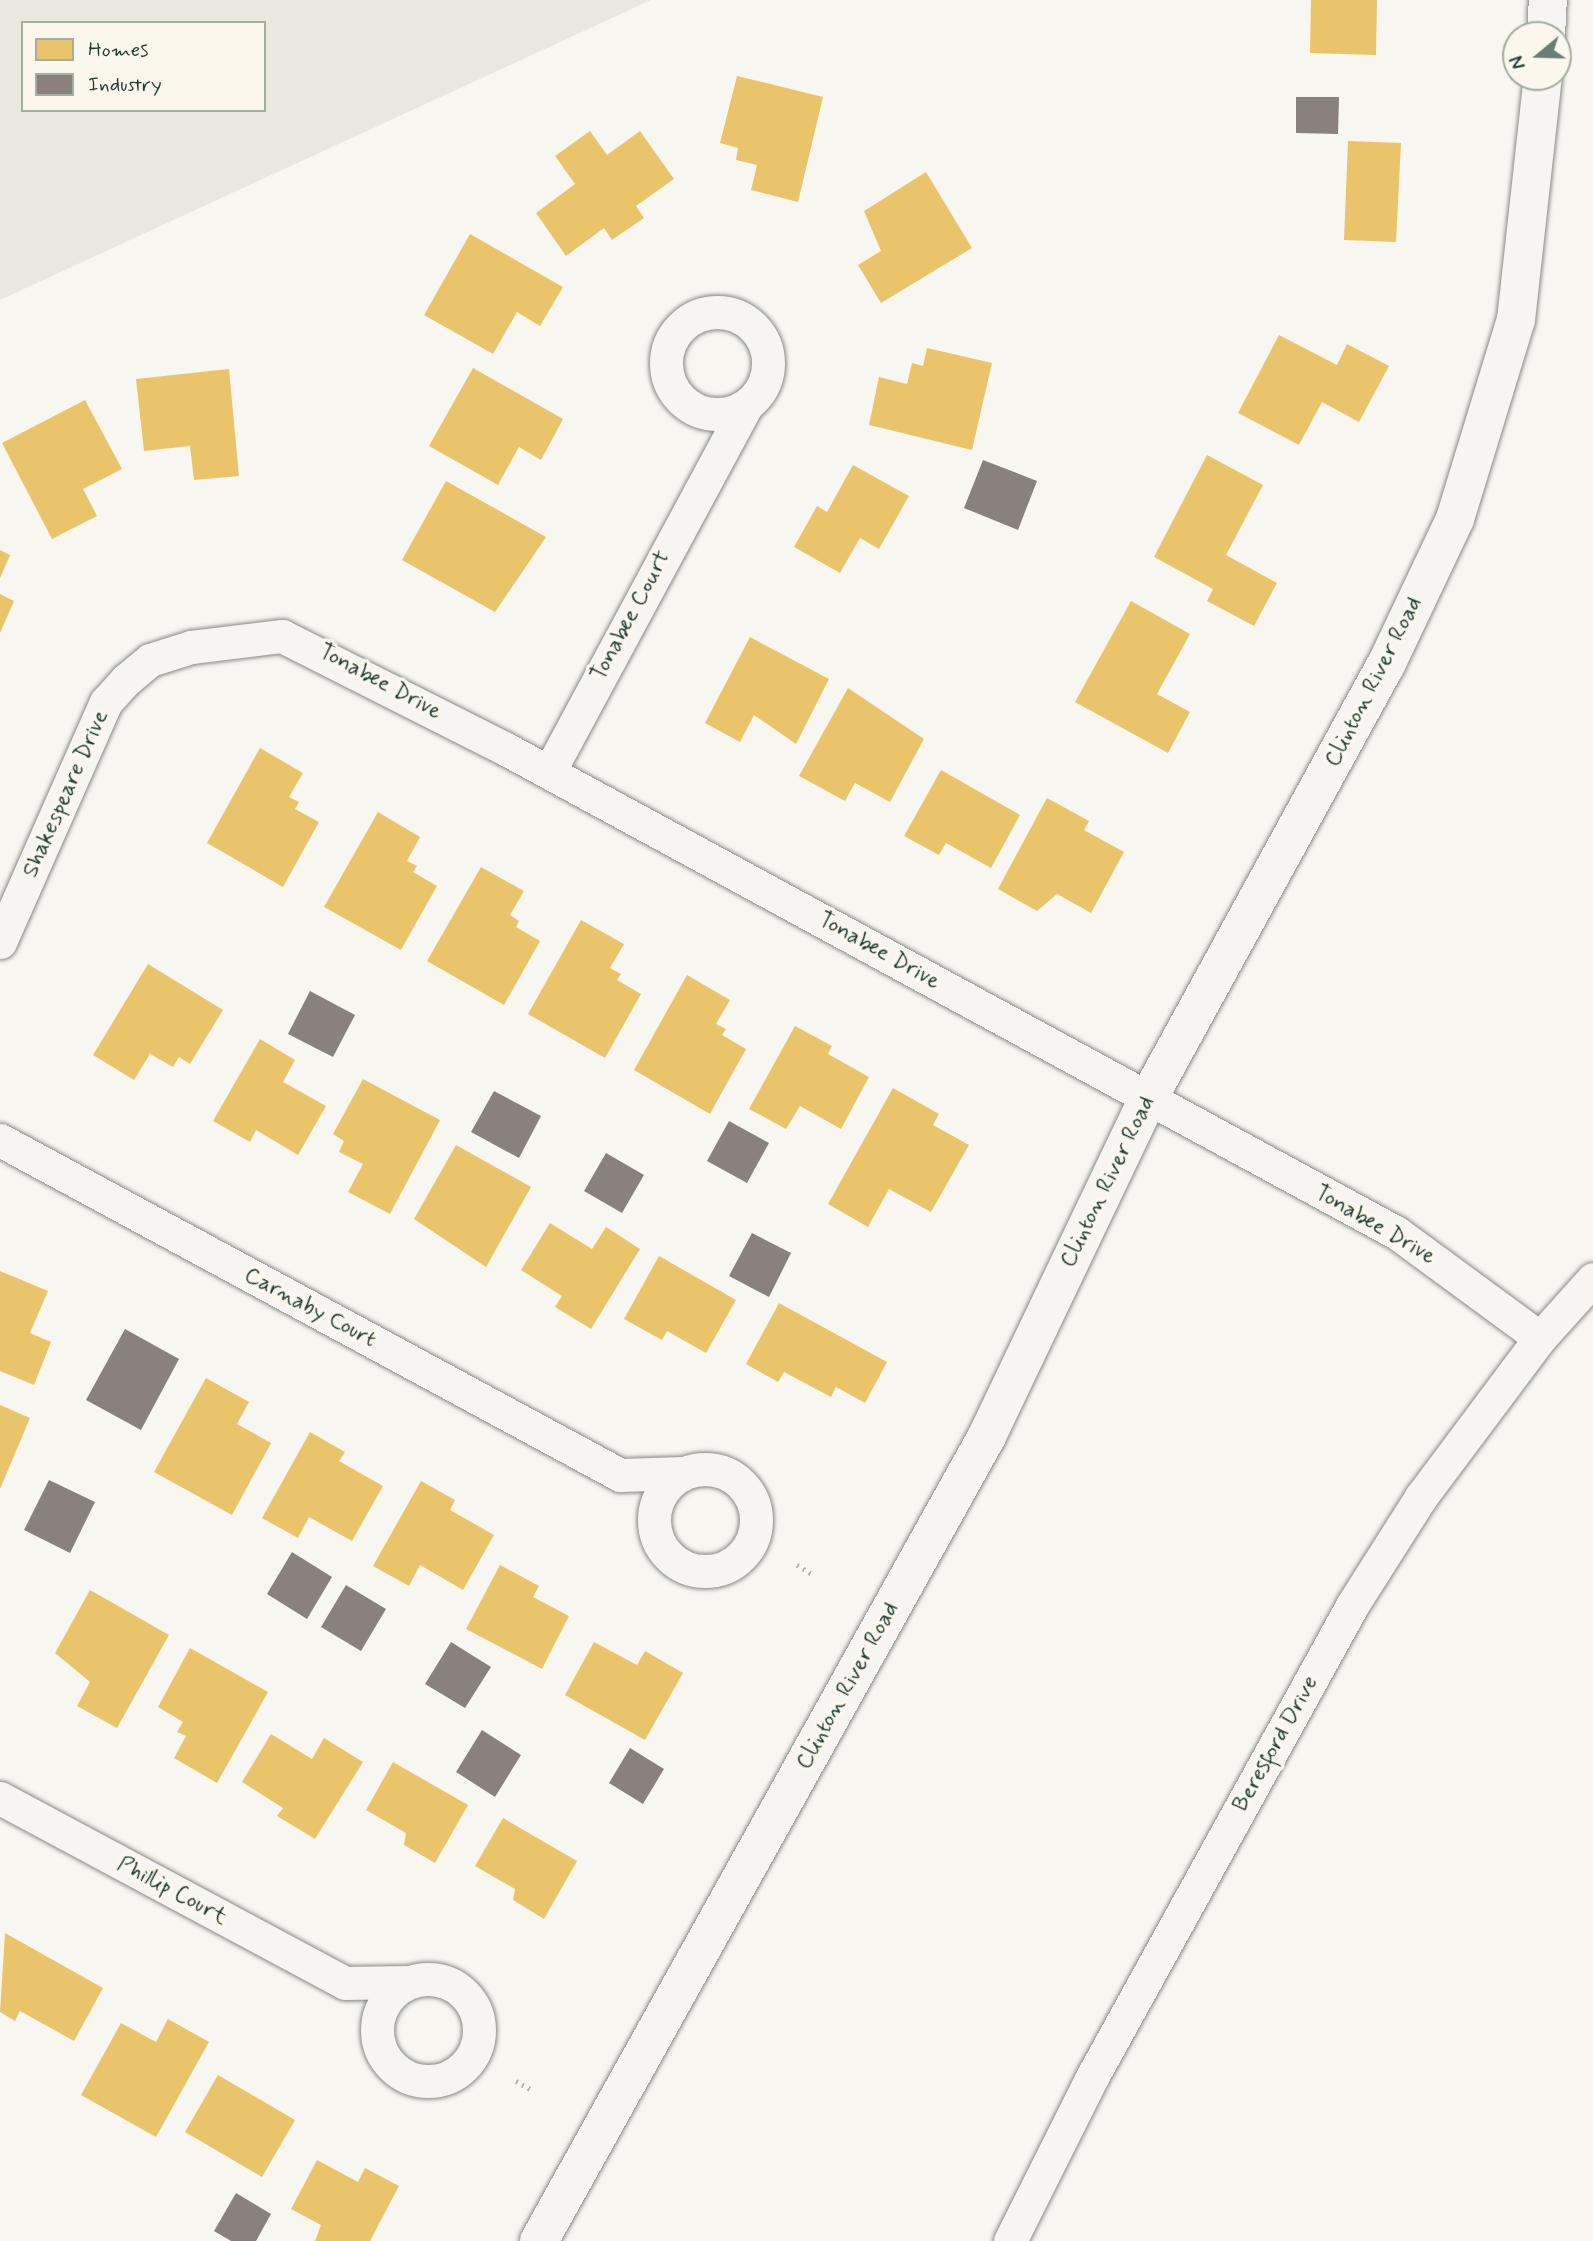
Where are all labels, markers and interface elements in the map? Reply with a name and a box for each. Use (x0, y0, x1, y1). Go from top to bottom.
legend (21, 21, 266, 112)
north arrow (1502, 21, 1572, 91)
text: Homes (88, 36, 148, 64)
text: N (1505, 52, 1532, 72)
text: Industry (88, 71, 162, 99)
street label: Tonabee Court (586, 548, 676, 684)
street label: Clinton River Road (1319, 593, 1429, 771)
street label: Tonabee Drive (314, 638, 446, 726)
street label: Shakespeare Drive (17, 707, 115, 881)
street label: Tonabee Drive (813, 906, 945, 996)
street label: Clinton River Road (1055, 1092, 1161, 1272)
street label: Tonabee Drive (1310, 1179, 1440, 1271)
street label: Carnaby Court (237, 1261, 383, 1355)
street label: Clinton River Road (791, 1598, 905, 1774)
street label: Beresford Drive (1228, 1672, 1324, 1816)
street label: Phillip Court (113, 1851, 231, 1931)

